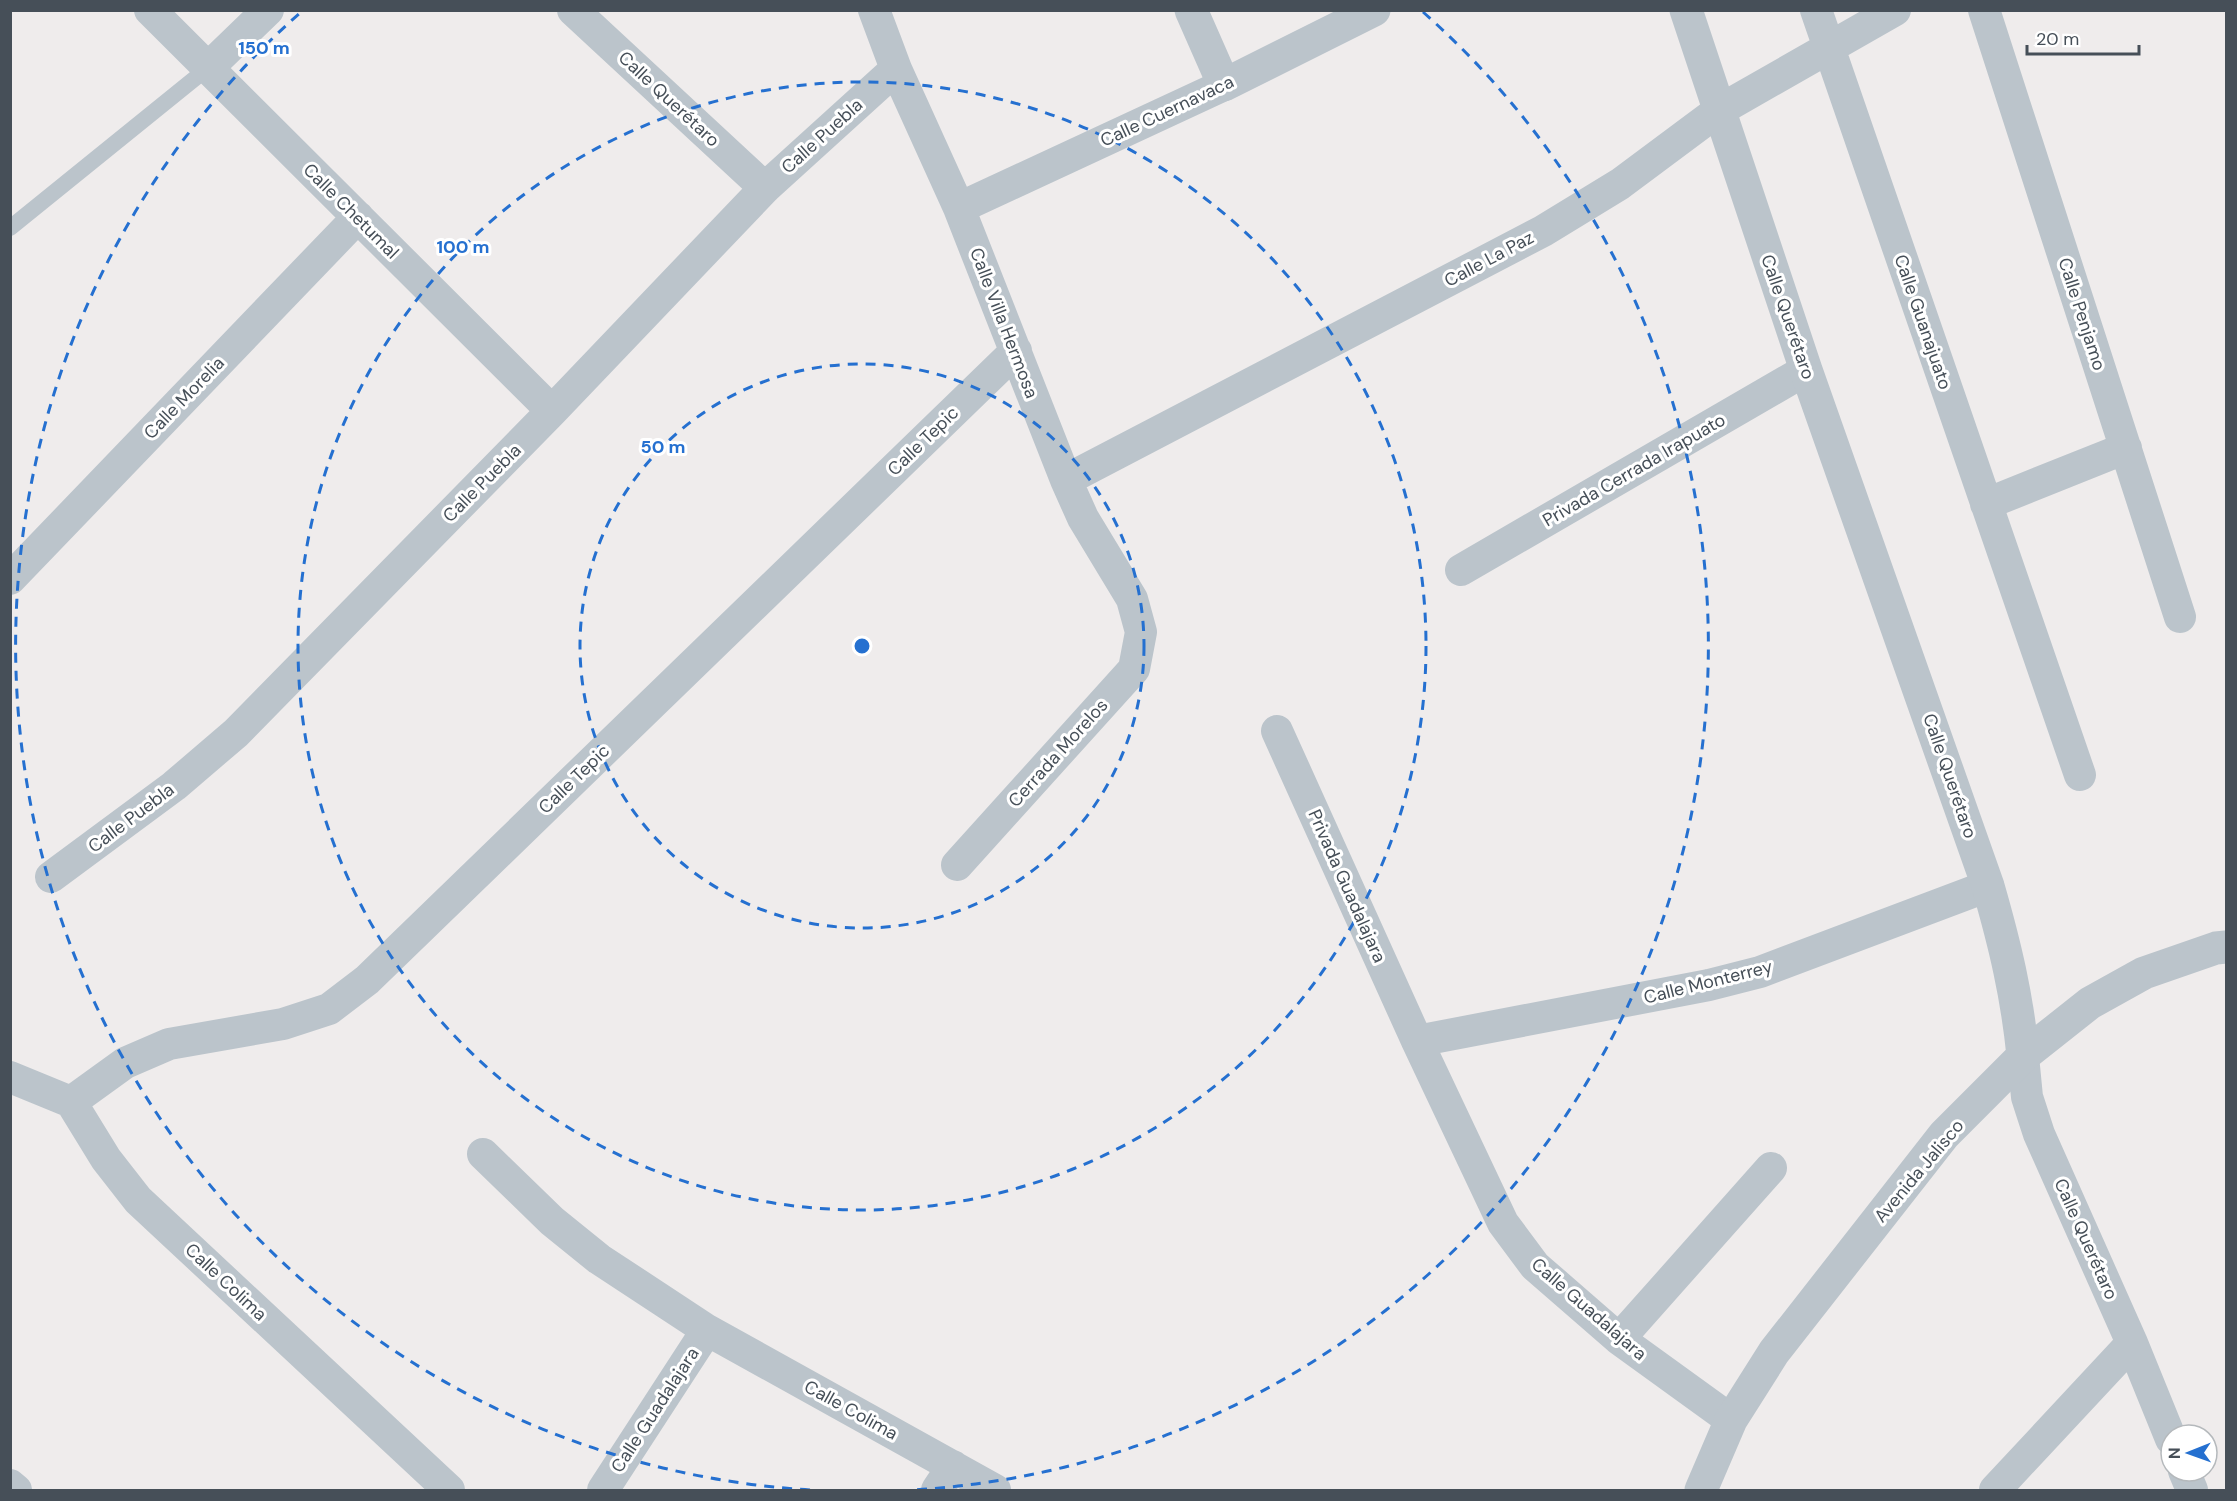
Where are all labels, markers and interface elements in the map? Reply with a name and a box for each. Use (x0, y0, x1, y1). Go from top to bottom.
scale bar (2027, 18, 2140, 56)
text: 20 m (2036, 27, 2079, 51)
text: 150 m (238, 36, 290, 60)
street label: Calle Querétaro (613, 46, 725, 152)
street label: Calle Cuernavaca (1096, 70, 1238, 152)
street label: Calle Puebla (776, 93, 868, 179)
street label: Calle Chetumal (298, 158, 404, 264)
street label: Calle La Paz (1440, 225, 1538, 293)
text: 100 m (436, 235, 490, 259)
street label: Calle Villa Hermosa (964, 244, 1044, 402)
street label: Calle Querétaro (1755, 251, 1821, 383)
street label: Calle Guanajuato (1889, 251, 1957, 393)
street label: Calle Penjamo (2052, 255, 2112, 373)
street label: Calle Morelia (138, 351, 230, 445)
street label: Calle Tepic (882, 401, 964, 481)
street label: Privada Cerrada Irapuato (1538, 408, 1730, 532)
text: 50 m (640, 435, 686, 459)
street label: Calle Puebla (438, 439, 526, 527)
centre of rings (852, 636, 872, 656)
street label: Cerrada Morelos (1003, 694, 1113, 812)
street label: Calle Querétaro (1917, 710, 1983, 842)
street label: Calle Tepic (533, 739, 615, 819)
street label: Calle Puebla (83, 778, 179, 858)
street label: Privada Guadalajara (1302, 806, 1392, 966)
street label: Calle Monterrey (1641, 954, 1775, 1010)
street label: Avenida Jalisco (1869, 1114, 1969, 1228)
street label: Calle Querétaro (2049, 1175, 2123, 1303)
street label: Calle Colima (180, 1238, 272, 1326)
street label: Calle Guadalajara (1526, 1252, 1652, 1366)
street label: Calle Guadalajara (605, 1343, 705, 1477)
street label: Calle Colima (800, 1374, 902, 1446)
north arrow (2159, 1423, 2219, 1483)
text: N (2164, 1447, 2185, 1459)

